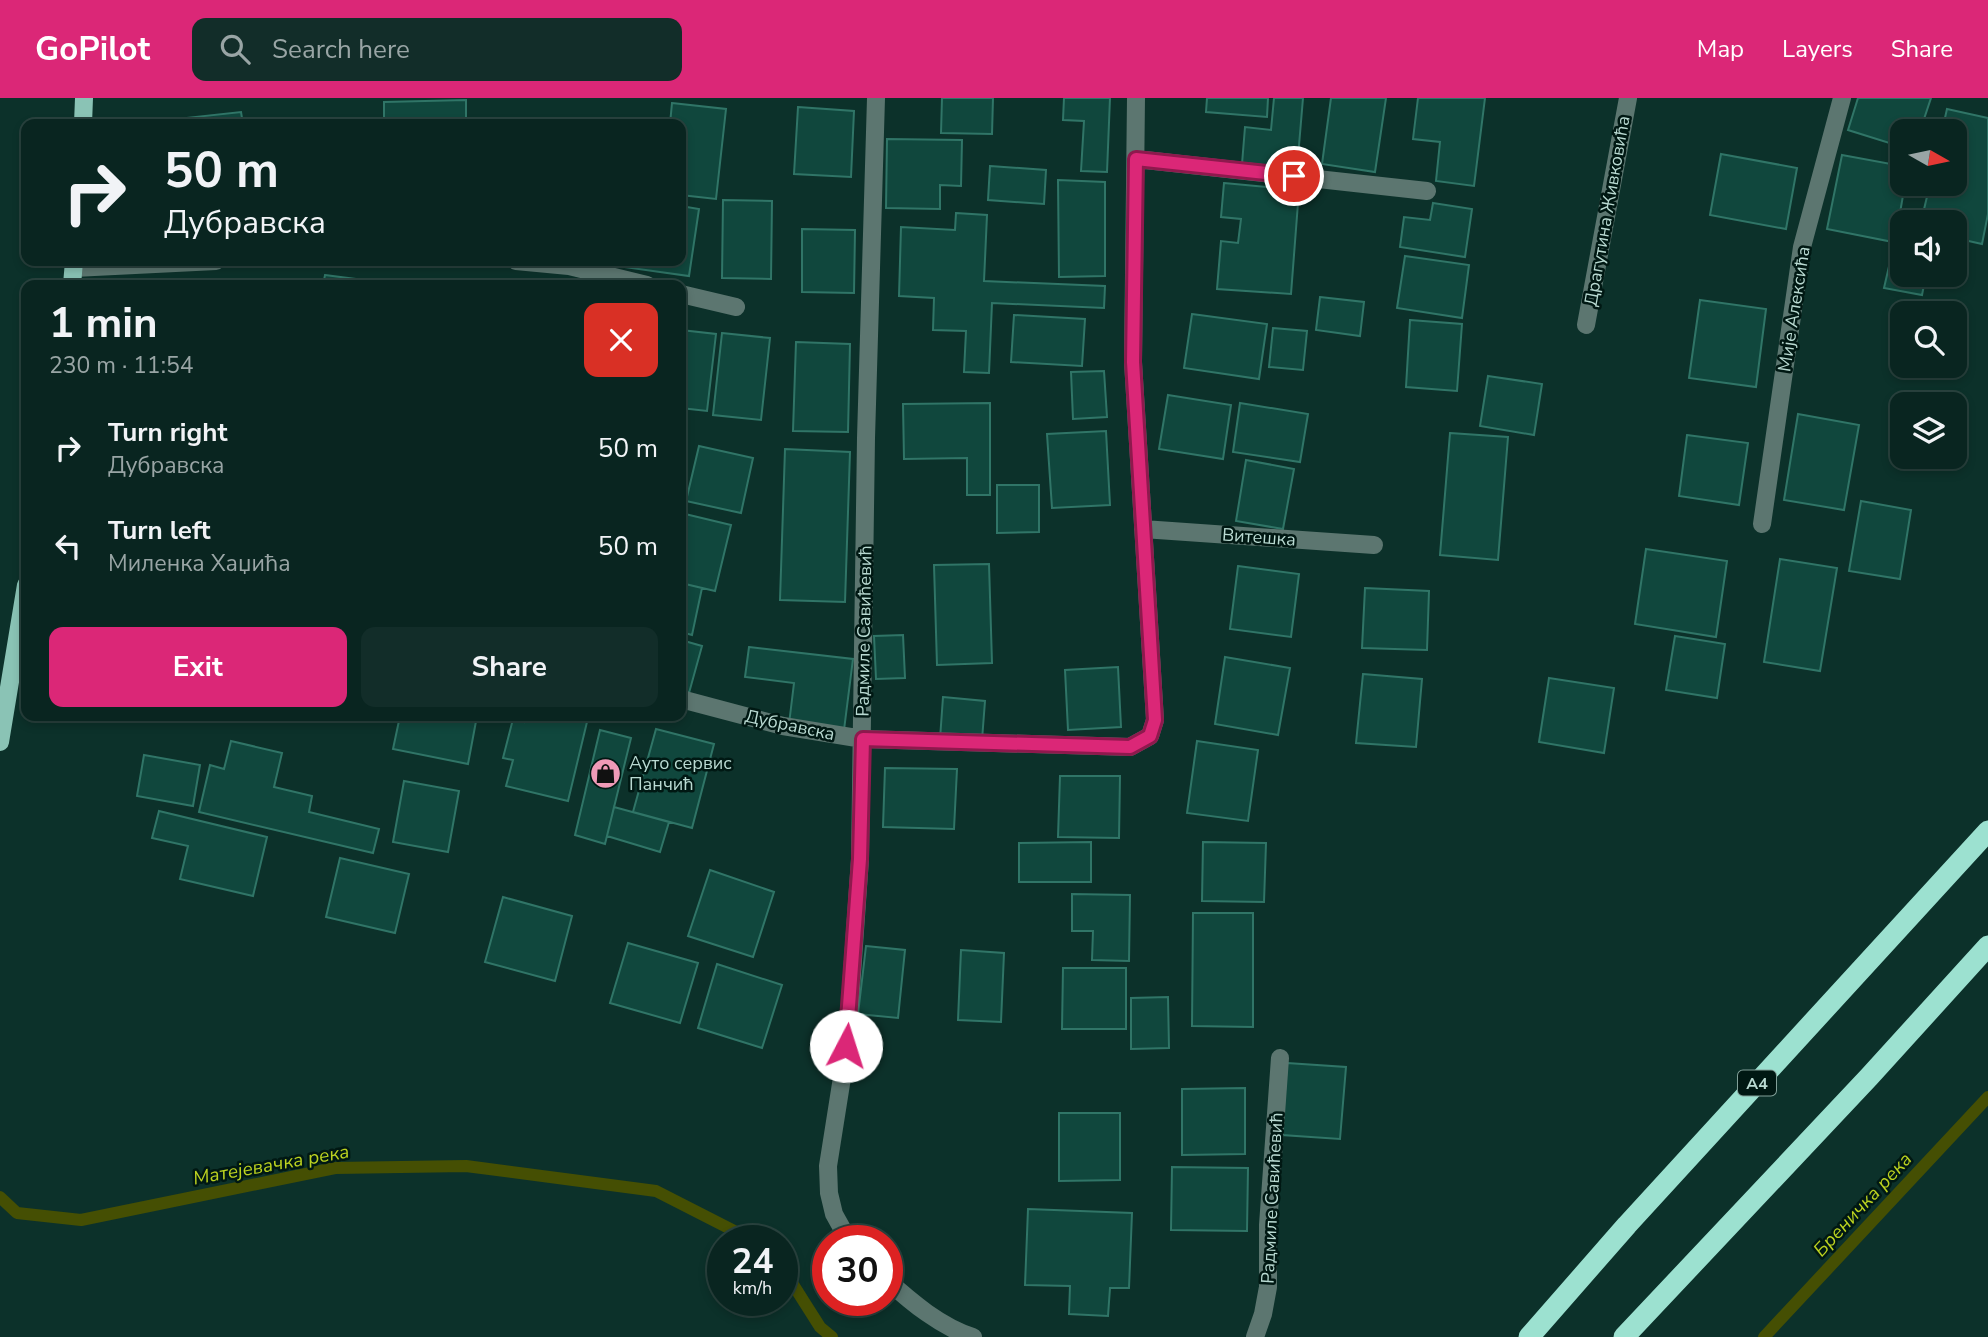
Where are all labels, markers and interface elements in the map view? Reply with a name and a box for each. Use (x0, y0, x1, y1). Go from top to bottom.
search box (192, 18, 682, 81)
text: GoPilot (35, 27, 150, 72)
icon: search (216, 30, 254, 68)
text: Search here (272, 32, 410, 67)
text: Map (1697, 33, 1744, 65)
text: Layers (1782, 33, 1853, 65)
text: Share (1891, 33, 1953, 65)
street label: Драгутина Живковића (1578, 114, 1636, 308)
north arrow (1890, 119, 1967, 196)
map controls (1890, 119, 1967, 469)
text: 50 m (164, 137, 279, 204)
pin (1264, 146, 1324, 206)
icon: right (49, 147, 140, 238)
icon: arrive (1275, 157, 1313, 195)
text: Дубравска (164, 201, 326, 244)
button: sound (1890, 210, 1967, 287)
street label: Мије Алексића (1772, 245, 1816, 373)
text: 1 min (49, 295, 158, 352)
button: search (1890, 301, 1967, 378)
button: close (584, 303, 658, 377)
text: 230 m · 11:54 (49, 350, 194, 381)
button: layers (1890, 392, 1967, 469)
text: Turn right (108, 415, 227, 450)
icon: right (49, 429, 87, 467)
text: 50 m (598, 431, 658, 466)
text: Дубравска (108, 450, 225, 481)
text: Turn left (108, 513, 211, 548)
street label: Витешка (1221, 522, 1297, 552)
icon: left (49, 527, 87, 565)
text: 50 m (598, 529, 658, 564)
street label: Радмиле Савићевић (851, 545, 877, 717)
text: Миленка Хаџића (108, 548, 291, 579)
button: Exit (49, 627, 347, 707)
button: Share (361, 627, 658, 707)
street label: Дубравска (743, 704, 837, 746)
place label: Ауто сервис Панчић (629, 751, 732, 796)
shop icon: Ауто сервис Панчић (589, 756, 623, 790)
position arrow (809, 1009, 883, 1083)
road number: A4 (1738, 1071, 1776, 1096)
street label: Радмиле Савићевић (1256, 1112, 1288, 1284)
water label: Матејевачка река (191, 1138, 351, 1192)
water label: Бреничка река (1808, 1147, 1918, 1262)
speed limit sign: 30 (812, 1225, 903, 1316)
text: 24 (731, 1238, 774, 1285)
text: km/h (733, 1276, 772, 1300)

